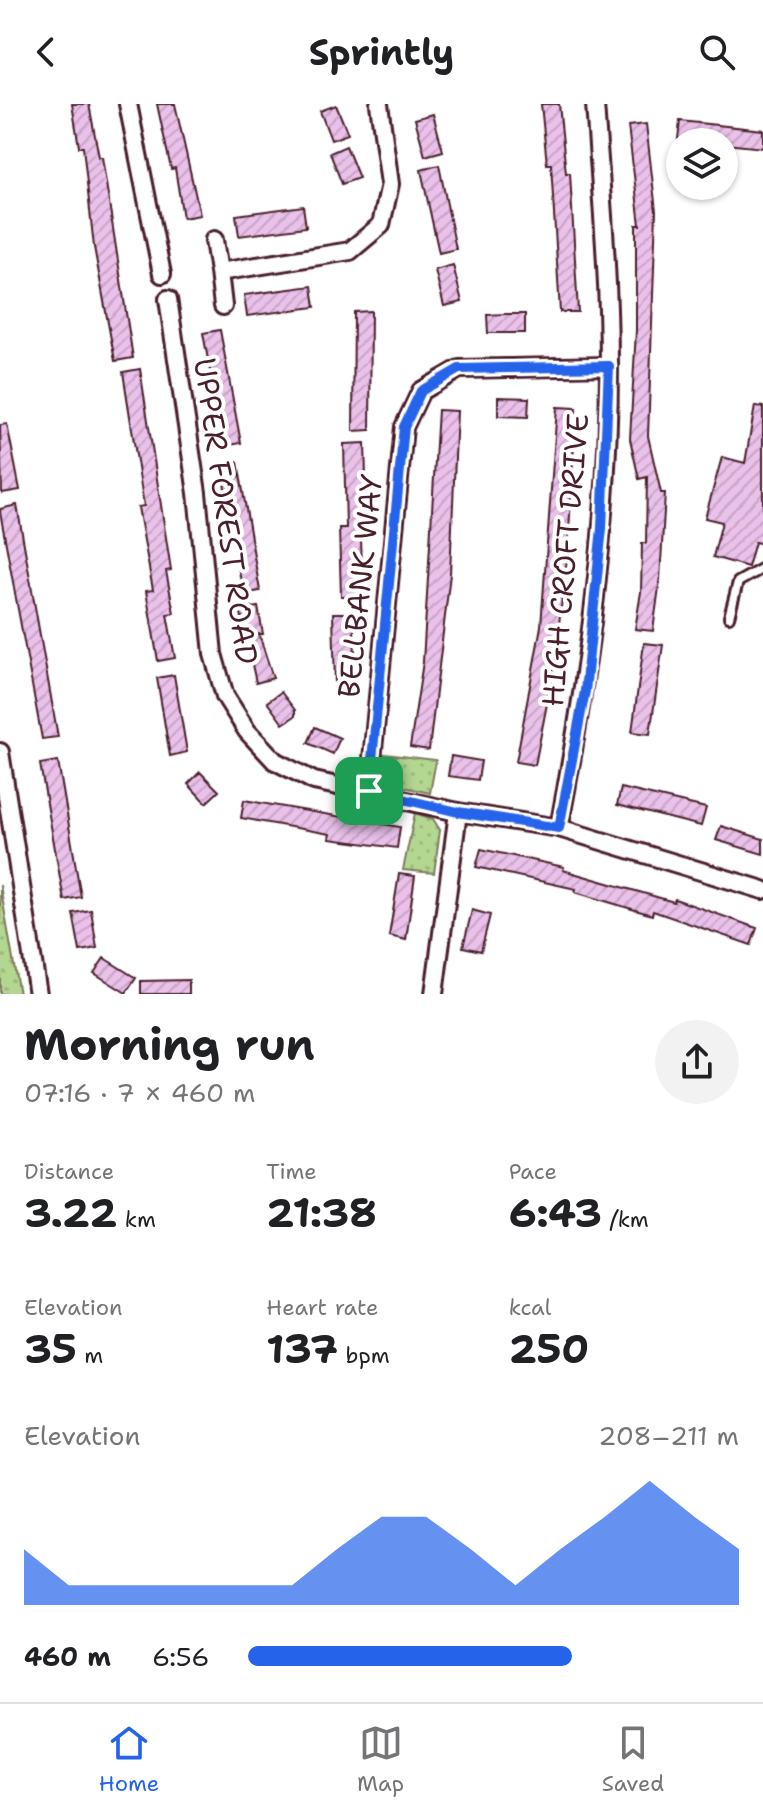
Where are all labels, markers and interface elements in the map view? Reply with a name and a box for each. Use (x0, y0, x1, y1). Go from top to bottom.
text: Sprintly (309, 28, 454, 77)
icon: back (24, 30, 68, 74)
icon: search (695, 30, 739, 74)
map controls (666, 128, 738, 200)
button: layers (666, 128, 738, 200)
street label: UPPER FOREST ROAD (184, 355, 268, 667)
street label: HIGH CROFT DRIVE (532, 412, 598, 708)
street label: BELLBANK WAY (328, 472, 392, 700)
pin (335, 757, 403, 825)
icon: arrive (347, 769, 391, 813)
text: Morning run (24, 1015, 315, 1074)
button: share (655, 1020, 739, 1104)
text: 07:16 · 7 × 460 m (24, 1075, 255, 1110)
text: Distance (24, 1157, 114, 1186)
text: Time (266, 1157, 317, 1186)
text: Pace (509, 1157, 557, 1186)
text: 3.22 (24, 1186, 117, 1240)
text: 21:38 (266, 1186, 377, 1240)
text: 6:43 (509, 1186, 602, 1240)
text: km (117, 1205, 156, 1234)
text: /km (602, 1205, 649, 1234)
text: Elevation (24, 1293, 122, 1322)
text: Heart rate (266, 1293, 378, 1322)
text: kcal (509, 1293, 551, 1322)
text: 35 (24, 1322, 77, 1376)
text: 137 (266, 1322, 338, 1376)
text: 250 (509, 1322, 589, 1376)
text: m (77, 1341, 103, 1370)
text: bpm (338, 1341, 390, 1370)
text: Elevation (24, 1418, 140, 1453)
text: 208–211 m (598, 1418, 739, 1453)
text: 460 m (24, 1639, 111, 1674)
text: 6:56 (152, 1639, 210, 1674)
tab: Home (99, 1721, 159, 1798)
tab: Map (357, 1721, 404, 1798)
tab: Saved (602, 1721, 664, 1798)

